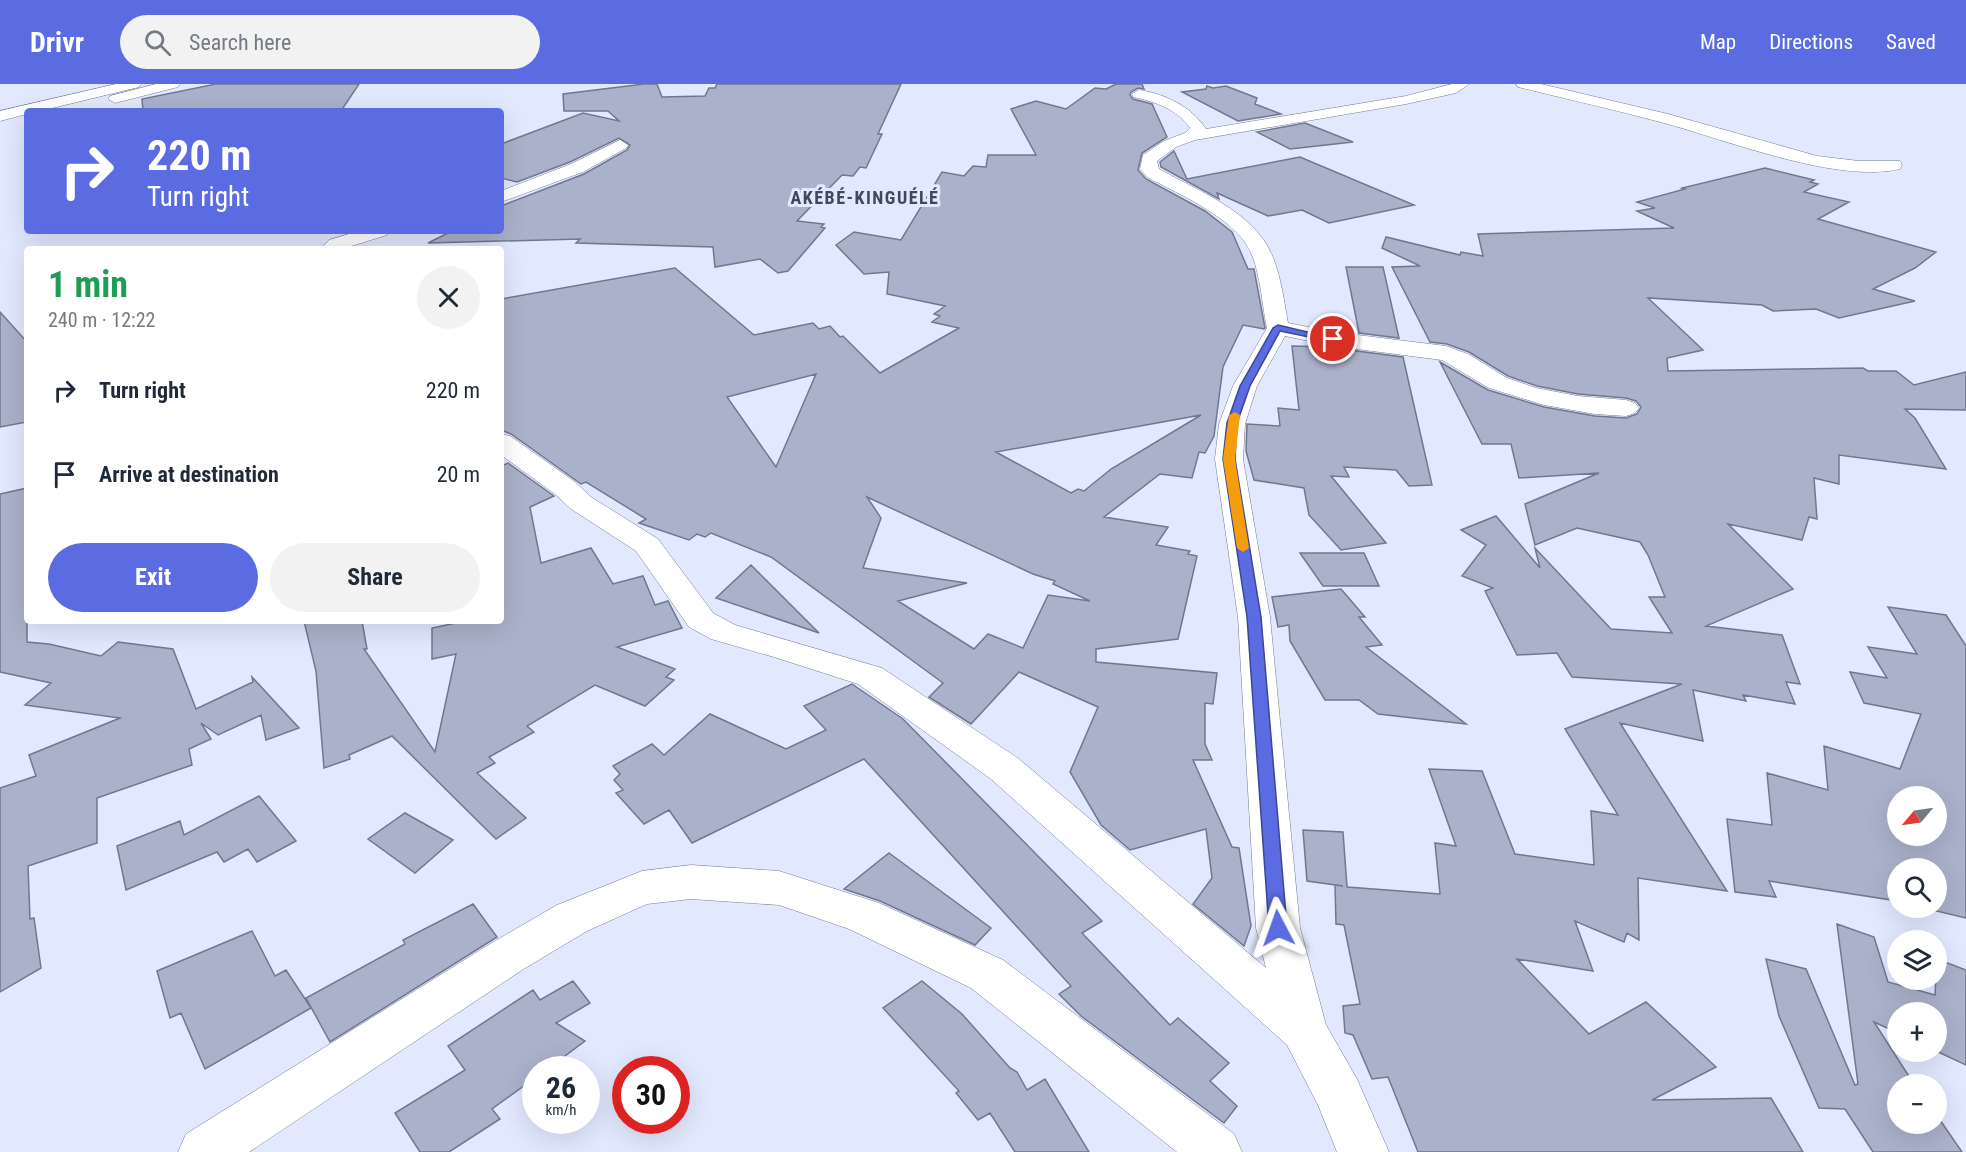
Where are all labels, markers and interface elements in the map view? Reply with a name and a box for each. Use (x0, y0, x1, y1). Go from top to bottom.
search box (120, 15, 540, 69)
text: Drivr (30, 26, 84, 59)
icon: search (141, 26, 174, 59)
text: Search here (189, 30, 291, 55)
text: Map (1700, 30, 1736, 54)
text: Directions (1769, 30, 1853, 54)
text: Saved (1886, 30, 1936, 54)
text: 220 m (147, 131, 252, 180)
icon: right (48, 132, 126, 210)
text: Turn right (147, 181, 249, 213)
district label: AKÉBÉ-KINGUÉLÉ (791, 187, 939, 208)
text: 1 min (48, 264, 128, 306)
button: close (417, 266, 480, 329)
text: 240 m · 12:22 (48, 308, 155, 332)
pin (1307, 313, 1358, 364)
icon: arrive (1316, 322, 1349, 355)
icon: right (48, 374, 81, 407)
text: Turn right (99, 378, 186, 403)
text: 220 m (426, 378, 480, 403)
icon: arrive (48, 458, 81, 491)
text: Arrive at destination (99, 462, 279, 487)
text: 20 m (437, 462, 480, 487)
button: Exit (48, 543, 258, 612)
button: Share (270, 543, 480, 612)
north arrow (1887, 786, 1947, 846)
map controls (1887, 786, 1947, 1134)
button: search (1887, 858, 1947, 918)
position arrow (1246, 896, 1310, 960)
button: layers (1887, 930, 1947, 990)
button: + (1887, 1002, 1947, 1062)
speed limit sign: 30 (612, 1056, 690, 1134)
text: 26 (546, 1070, 576, 1105)
button: − (1887, 1074, 1947, 1134)
text: km/h (546, 1101, 576, 1119)

